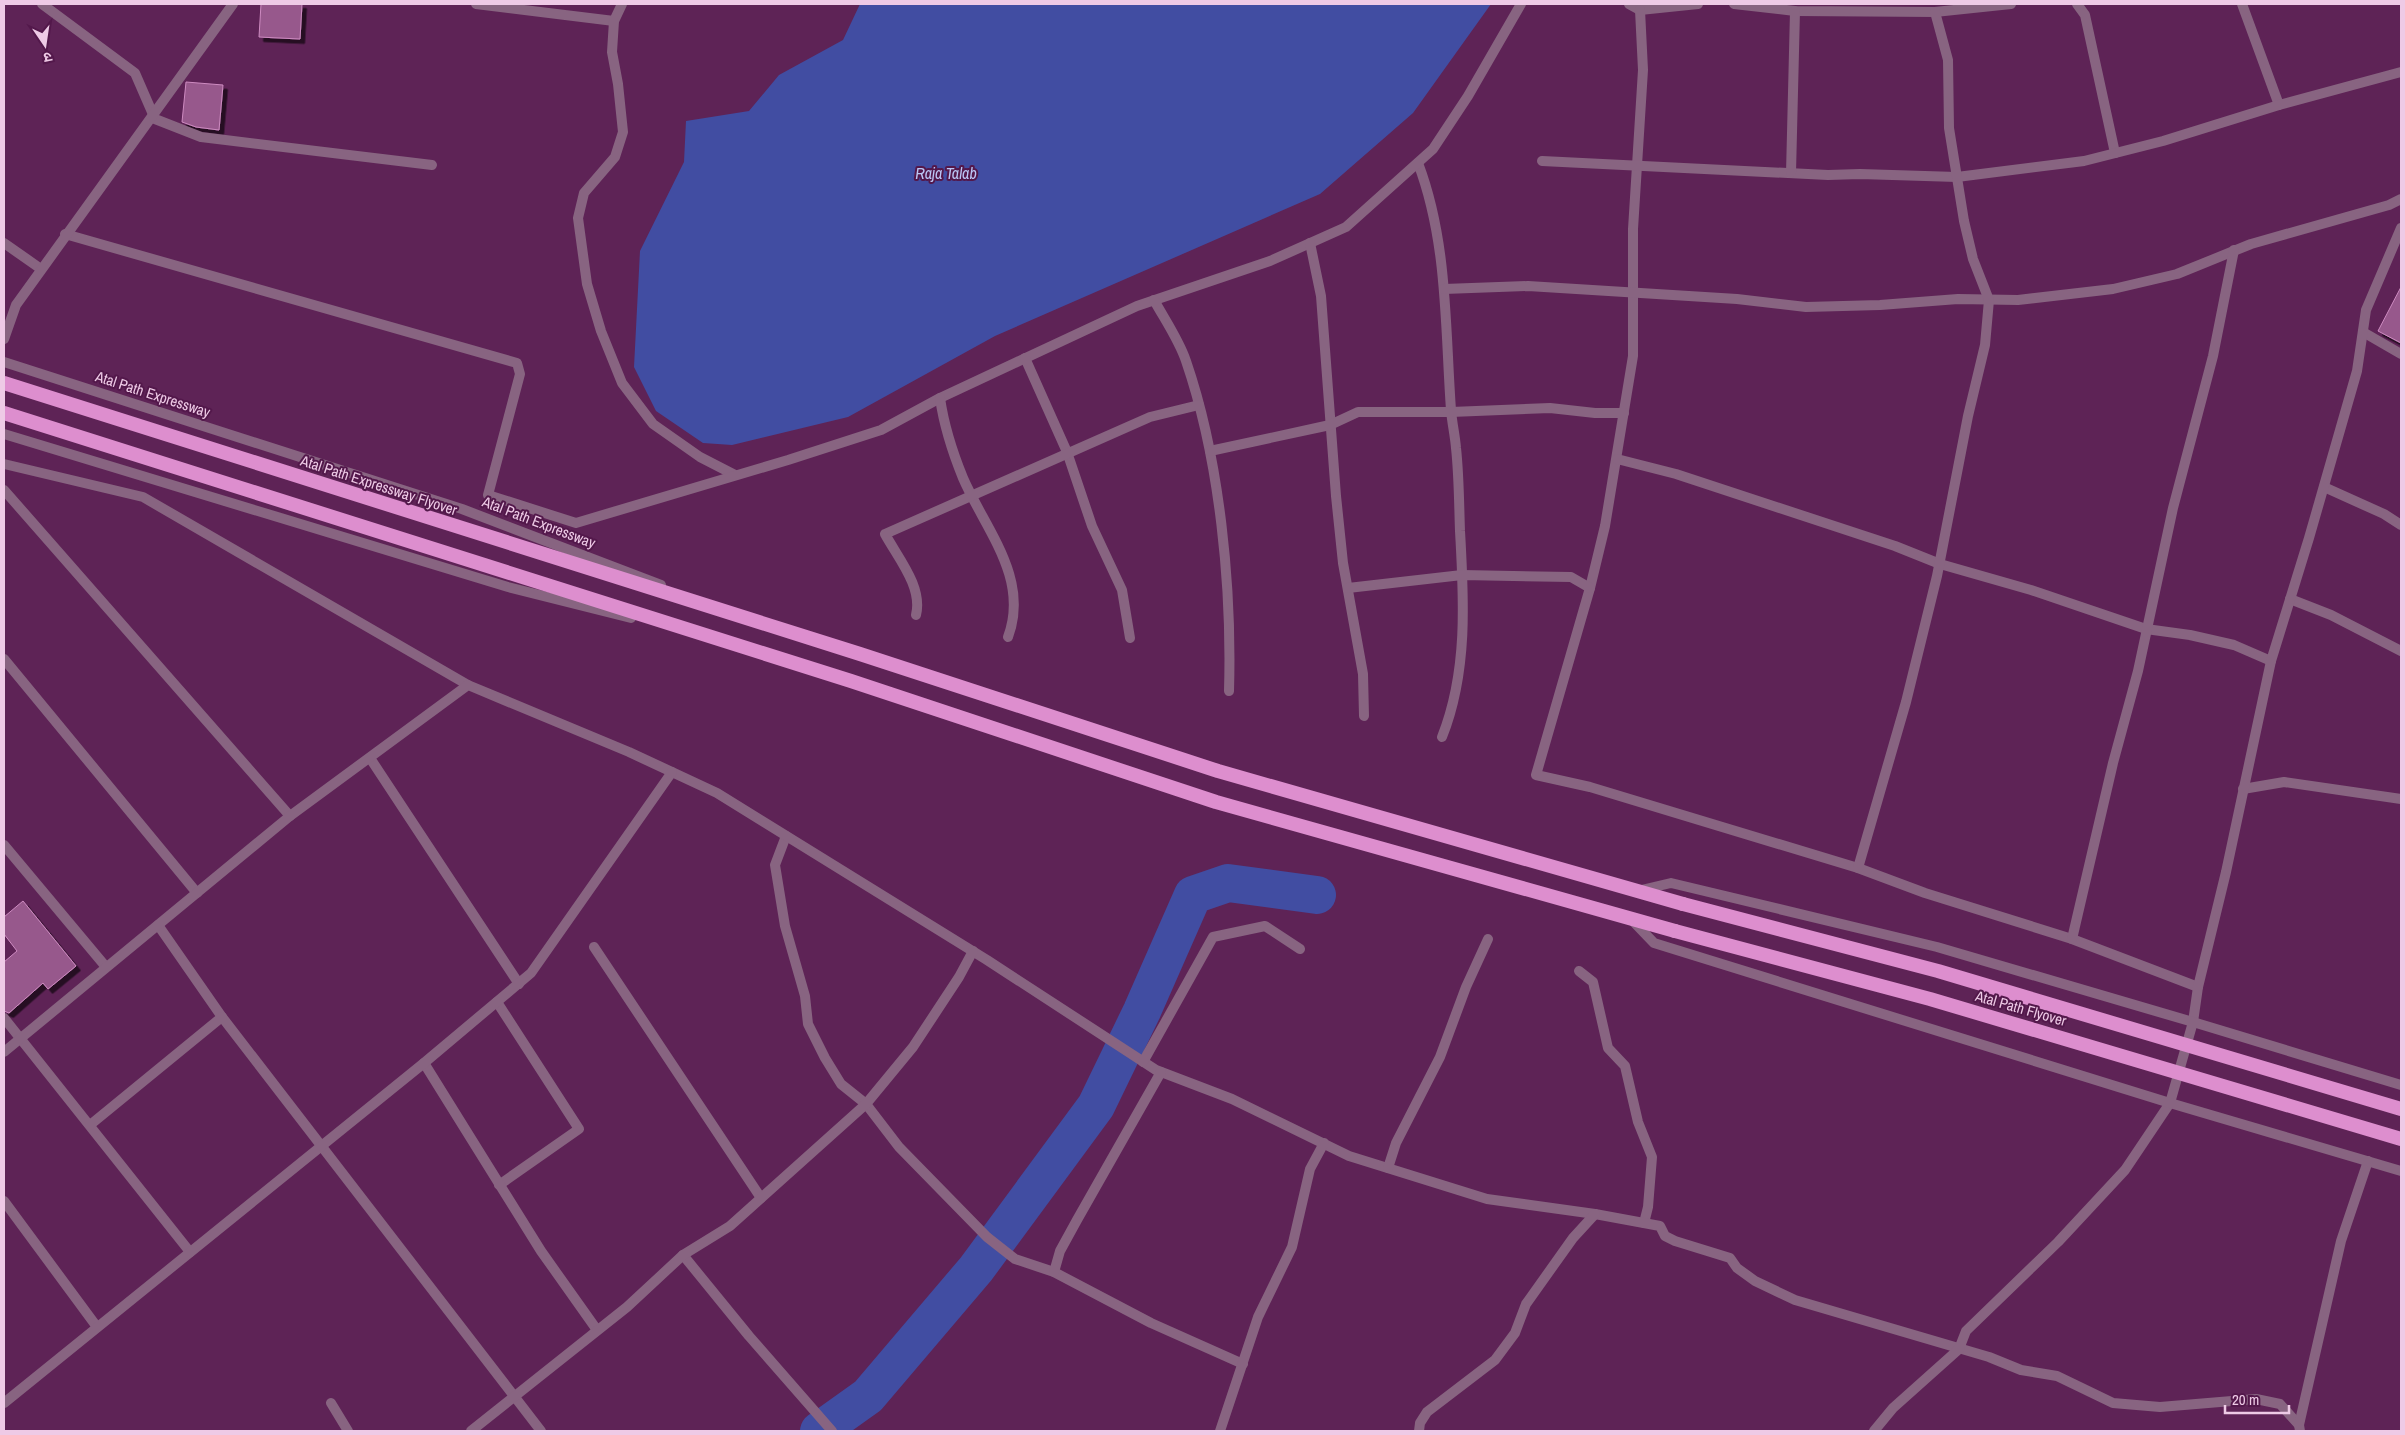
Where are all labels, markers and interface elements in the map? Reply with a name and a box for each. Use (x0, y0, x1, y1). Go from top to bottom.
north arrow (20, 20, 70, 70)
text: उ (41, 48, 54, 68)
water label: Raja Talab (915, 162, 977, 184)
street label: Atal Path Expressway (92, 365, 214, 423)
street label: Atal Path Expressway Flyover (297, 449, 460, 520)
street label: Atal Path Expressway (478, 490, 599, 554)
street label: Atal Path Flyover (1972, 985, 2069, 1031)
scale bar (2225, 1382, 2289, 1414)
text: 20 m (2232, 1389, 2259, 1410)

